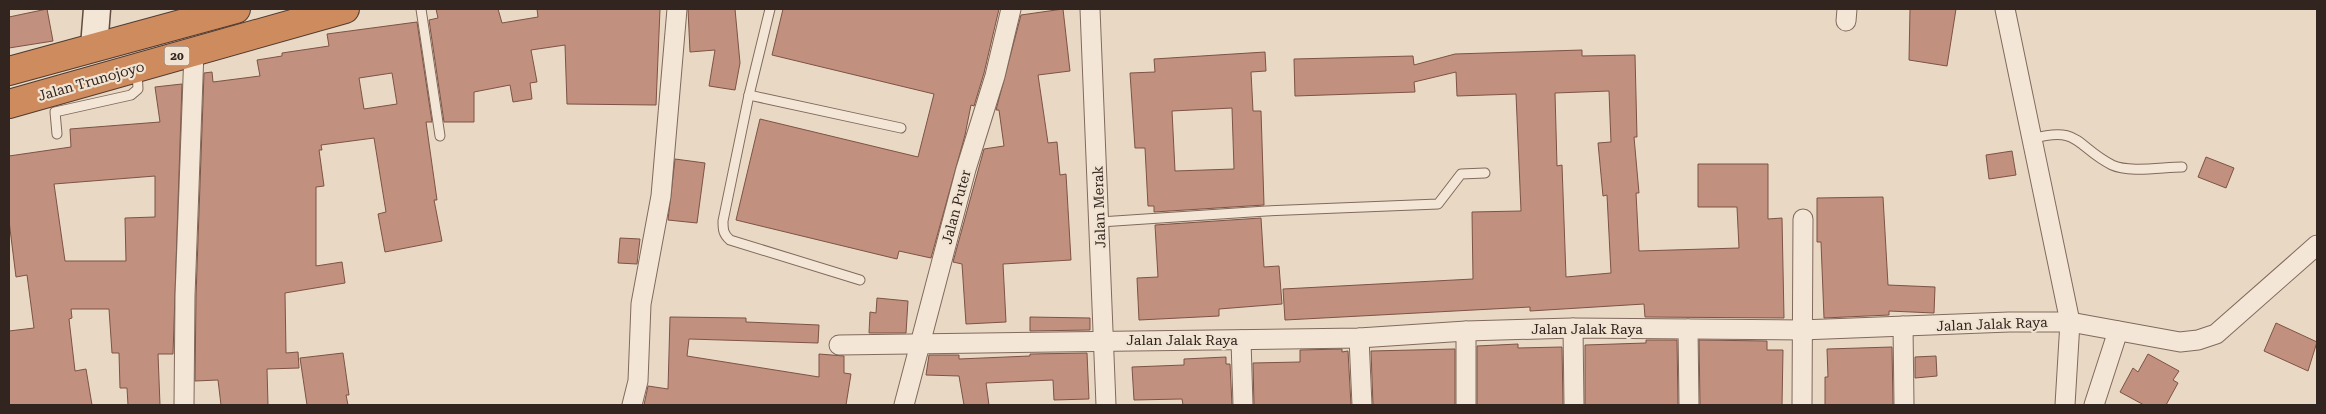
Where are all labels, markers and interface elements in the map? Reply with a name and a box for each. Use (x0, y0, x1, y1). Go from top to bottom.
road number: 20 (164, 46, 190, 66)
street label: Jalan Trunojoyo (36, 58, 146, 104)
street label: Jalan Merak (1090, 165, 1108, 249)
street label: Jalan Puter (938, 168, 974, 246)
street label: Jalan Jalak Raya (1936, 314, 2048, 334)
street label: Jalan Jalak Raya (1531, 321, 1643, 337)
street label: Jalan Jalak Raya (1126, 332, 1238, 348)

